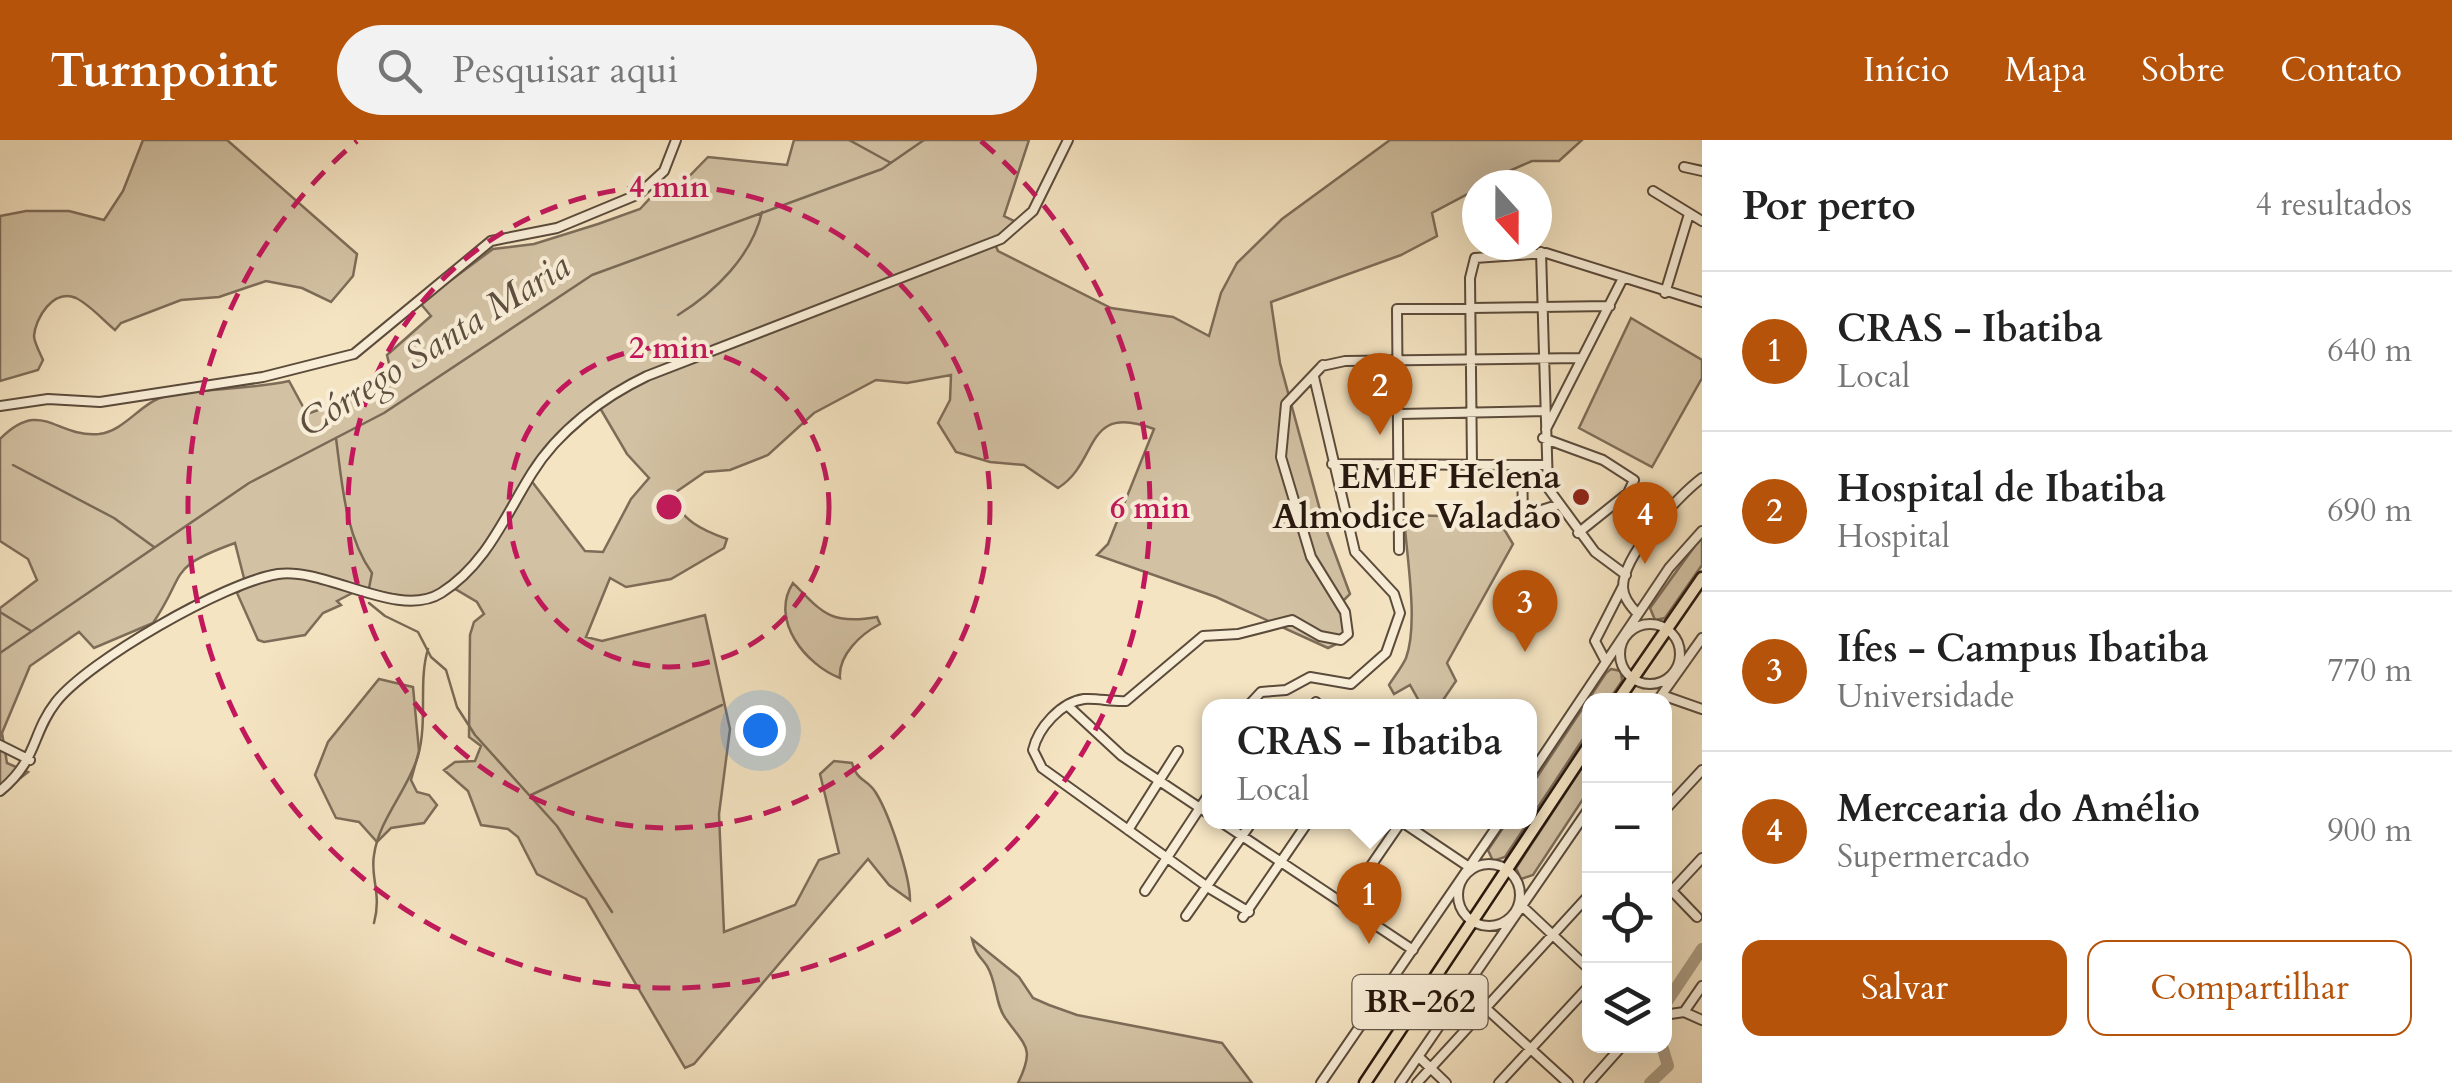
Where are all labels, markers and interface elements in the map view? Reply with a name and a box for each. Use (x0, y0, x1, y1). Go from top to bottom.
search box (337, 25, 1037, 115)
text: Turnpoint (50, 38, 277, 103)
icon: search (372, 43, 427, 98)
text: Pesquisar aqui (452, 44, 678, 96)
text: Início (1863, 46, 1950, 94)
text: Mapa (2005, 46, 2086, 94)
text: Sobre (2141, 46, 2225, 94)
text: Contato (2280, 46, 2402, 94)
text: 4 min (629, 167, 709, 208)
north arrow (1462, 170, 1552, 260)
text: Por perto (1742, 177, 1916, 234)
text: 4 resultados (2255, 183, 2412, 227)
water label: Córrego Santa Maria (288, 240, 580, 450)
text: CRAS - Ibatiba (1837, 303, 2103, 355)
text: 2 min (629, 328, 709, 369)
text: 1 (1766, 329, 1783, 373)
text: 640 m (2327, 329, 2412, 373)
pin: 2 (1348, 352, 1412, 435)
text: Local (1837, 355, 1910, 399)
place label: EMEF Helena Almodice Valadão (1272, 453, 1561, 541)
text: Hospital de Ibatiba (1837, 463, 2166, 515)
pin: 4 (1612, 482, 1678, 564)
marker: EMEF Helena Almodice Valadão (1570, 486, 1592, 508)
text: 6 min (1110, 488, 1190, 529)
centre of rings (651, 489, 687, 525)
text: 2 (1766, 489, 1783, 533)
text: 690 m (2327, 489, 2412, 533)
text: Hospital (1837, 515, 1950, 559)
pin: 3 (1492, 570, 1558, 652)
text: Ifes - Campus Ibatiba (1837, 623, 2209, 675)
text: 3 (1766, 649, 1783, 693)
text: 770 m (2327, 649, 2412, 693)
text: Universidade (1837, 675, 2015, 719)
map controls (1582, 693, 1672, 1053)
button: + (1582, 693, 1672, 783)
popup (1202, 699, 1537, 829)
your location (735, 705, 786, 756)
text: CRAS - Ibatiba (1237, 716, 1502, 768)
text: Local (1237, 768, 1310, 812)
button: − (1582, 783, 1672, 873)
text: Mercearia do Amélio (1837, 783, 2200, 835)
text: 4 (1766, 809, 1783, 853)
text: 900 m (2327, 809, 2412, 853)
text: Supermercado (1837, 835, 2030, 879)
pin: 1 (1336, 862, 1402, 944)
button: locate (1582, 873, 1672, 963)
button: Salvar (1742, 940, 2067, 1036)
button: Compartilhar (2087, 940, 2412, 1036)
button: layers (1582, 963, 1672, 1053)
road number: BR-262 (1352, 975, 1488, 1029)

